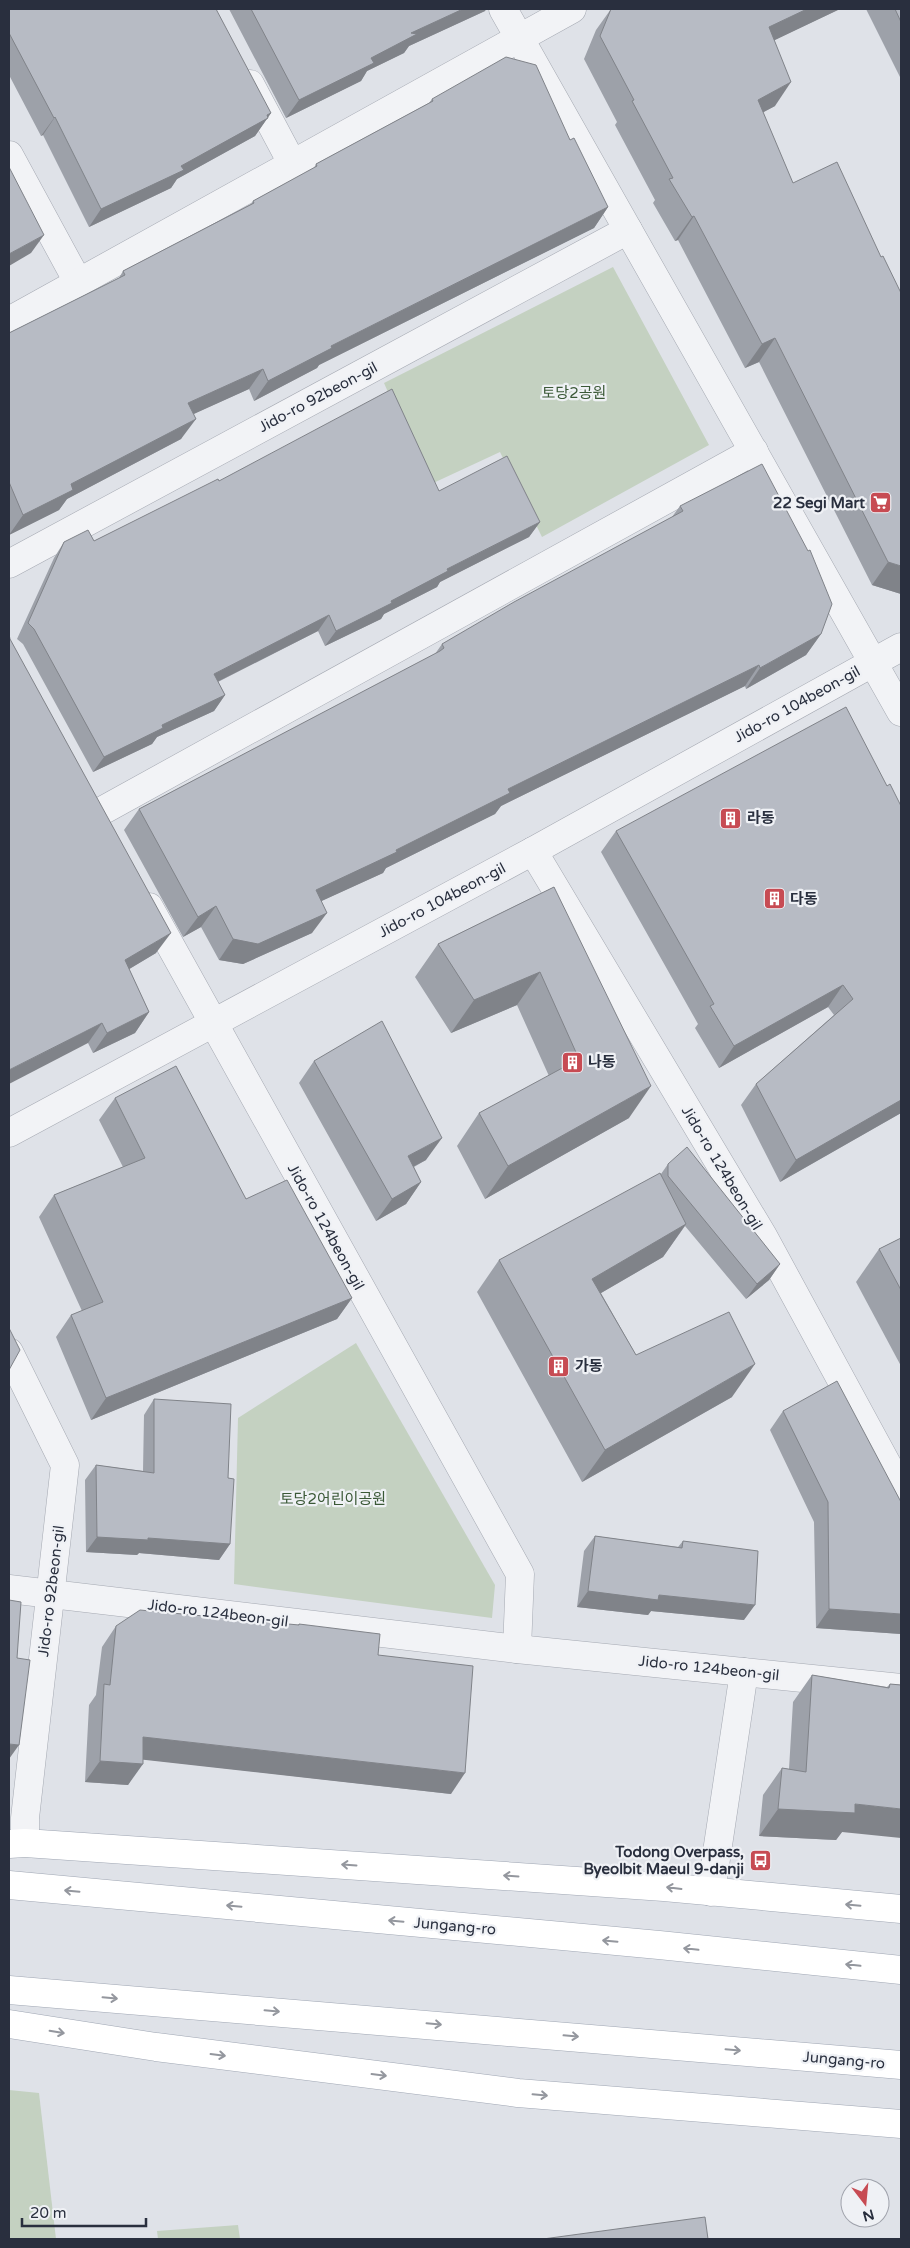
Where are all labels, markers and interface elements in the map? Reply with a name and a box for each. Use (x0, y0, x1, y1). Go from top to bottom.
street label: Jido-ro 92beon-gil (255, 358, 381, 436)
park label: 토당2공원 (542, 384, 606, 402)
supermarket icon: 22 Segi Mart (869, 491, 893, 515)
place label: 22 Segi Mart (773, 494, 865, 513)
street label: Jido-ro 104beon-gil (731, 662, 863, 746)
building icon: 라동 (719, 806, 743, 830)
place label: 라동 (747, 809, 775, 827)
street label: Jido-ro 104beon-gil (375, 859, 509, 941)
building icon: 다동 (762, 887, 786, 911)
place label: 다동 (790, 890, 818, 908)
building icon: 나동 (560, 1050, 584, 1074)
place label: 나동 (588, 1053, 616, 1071)
street label: Jido-ro 124beon-gil (678, 1103, 766, 1233)
street label: Jido-ro 124beon-gil (284, 1161, 368, 1293)
building icon: 가동 (547, 1354, 571, 1378)
place label: 가동 (575, 1357, 603, 1375)
park label: 토당2어린이공원 (280, 1490, 386, 1508)
street label: Jido-ro 92beon-gil (34, 1524, 68, 1658)
street label: Jido-ro 124beon-gil (147, 1595, 289, 1631)
street label: Jido-ro 124beon-gil (638, 1652, 780, 1684)
place label: Todong Overpass, Byeolbit Maeul 9-danji (583, 1843, 744, 1879)
bus stop icon: Todong Overpass, Byeolbit Maeul 9-danji (748, 1849, 772, 1873)
one-way arrow (342, 1860, 358, 1870)
one-way arrow (504, 1872, 520, 1881)
one-way arrow (666, 1883, 682, 1893)
one-way arrow (65, 1886, 81, 1896)
one-way arrow (845, 1900, 861, 1909)
one-way arrow (227, 1901, 243, 1910)
street label: Jungang-ro (413, 1913, 497, 1939)
one-way arrow (388, 1916, 404, 1926)
one-way arrow (602, 1936, 618, 1946)
one-way arrow (683, 1944, 699, 1953)
one-way arrow (845, 1960, 861, 1970)
one-way arrow (101, 1993, 117, 2003)
one-way arrow (263, 2007, 279, 2016)
one-way arrow (425, 2020, 441, 2029)
one-way arrow (49, 2027, 65, 2037)
one-way arrow (563, 2031, 579, 2041)
one-way arrow (725, 2045, 741, 2055)
street label: Jungang-ro (802, 2047, 886, 2073)
one-way arrow (209, 2050, 225, 2060)
one-way arrow (371, 2070, 387, 2080)
one-way arrow (532, 2090, 548, 2099)
north arrow (840, 2178, 890, 2228)
scale bar (22, 2196, 146, 2228)
text: 20 m (30, 2204, 67, 2222)
text: N (861, 2205, 876, 2225)

